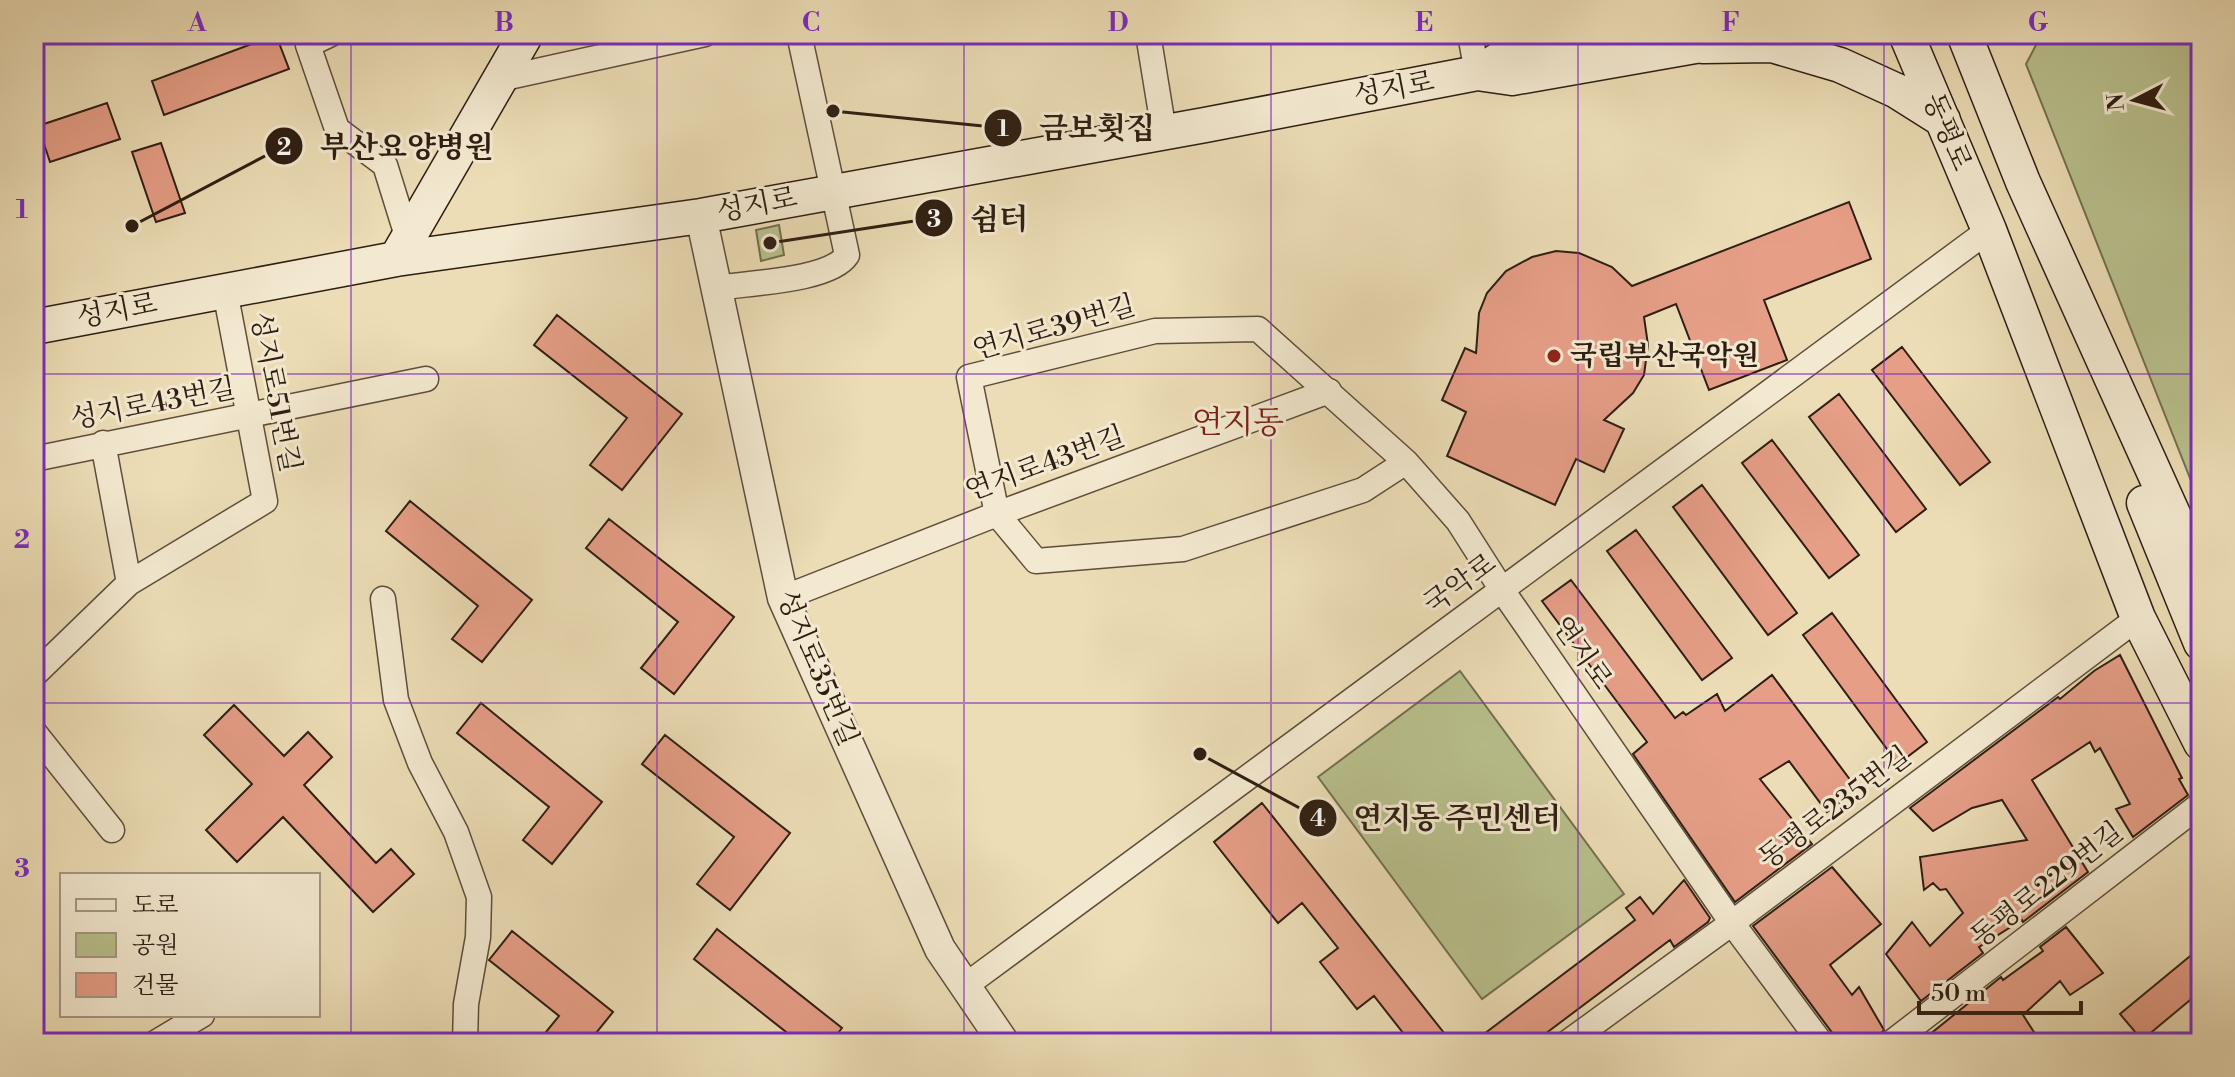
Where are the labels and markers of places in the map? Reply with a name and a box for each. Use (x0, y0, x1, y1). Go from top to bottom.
callout: 금보횟집 (983, 101, 1171, 155)
callout: 부산요양병원 (264, 119, 510, 173)
callout: 쉼터 (914, 191, 1044, 245)
place label: 국립부산국악원 (1570, 339, 1759, 374)
marker: 국립부산국악원 (1545, 347, 1563, 365)
callout: 연지동 주민센터 (1298, 791, 1577, 845)

